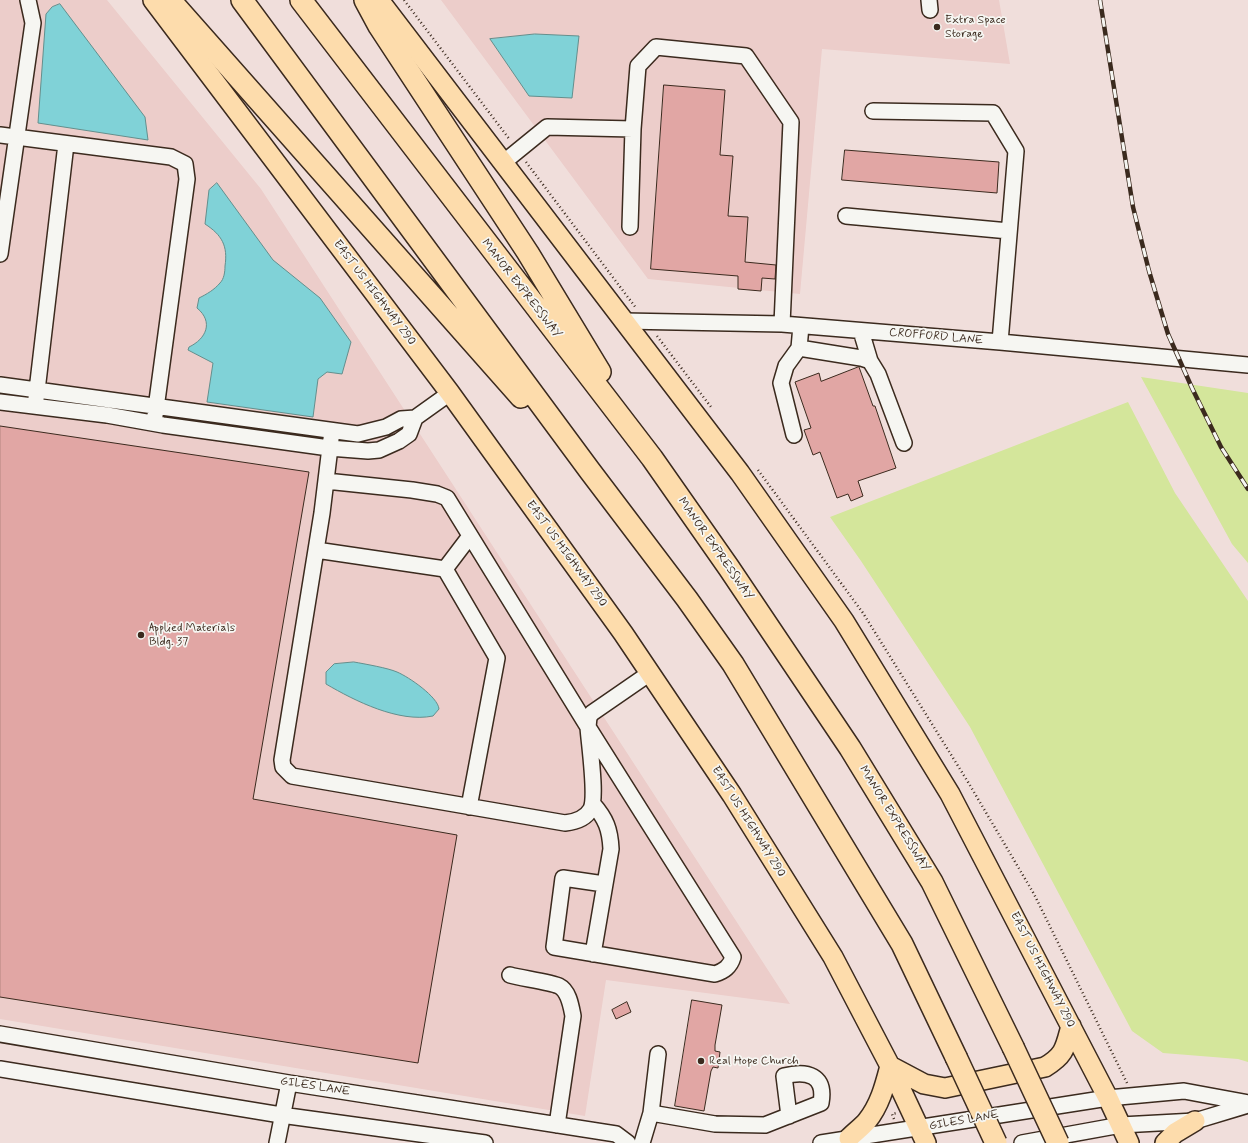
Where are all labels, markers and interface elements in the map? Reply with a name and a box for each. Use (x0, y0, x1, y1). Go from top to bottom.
place label: Extra Space Storage (945, 13, 1006, 41)
marker: Extra Space Storage (932, 22, 942, 32)
street label: MANOR EXPRESSWAY (478, 236, 564, 342)
street label: EAST US HIGHWAY 290 (330, 237, 418, 349)
street label: CROFFORD LANE (888, 326, 984, 348)
street label: MANOR EXPRESSWAY (674, 495, 756, 603)
street label: EAST US HIGHWAY 290 (523, 498, 609, 610)
place label: Applied Materials Bldg. 37 (149, 621, 235, 649)
marker: Applied Materials Bldg. 37 (136, 630, 146, 640)
street label: MANOR EXPRESSWAY (856, 763, 932, 875)
street label: EAST US HIGHWAY 290 (708, 764, 788, 880)
street label: EAST US HIGHWAY 290 (1006, 910, 1078, 1030)
place label: Real Hope Church (709, 1054, 799, 1068)
marker: Real Hope Church (696, 1056, 706, 1066)
street label: GILES LANE (279, 1074, 351, 1100)
street label: GILES LANE (928, 1108, 1000, 1134)

